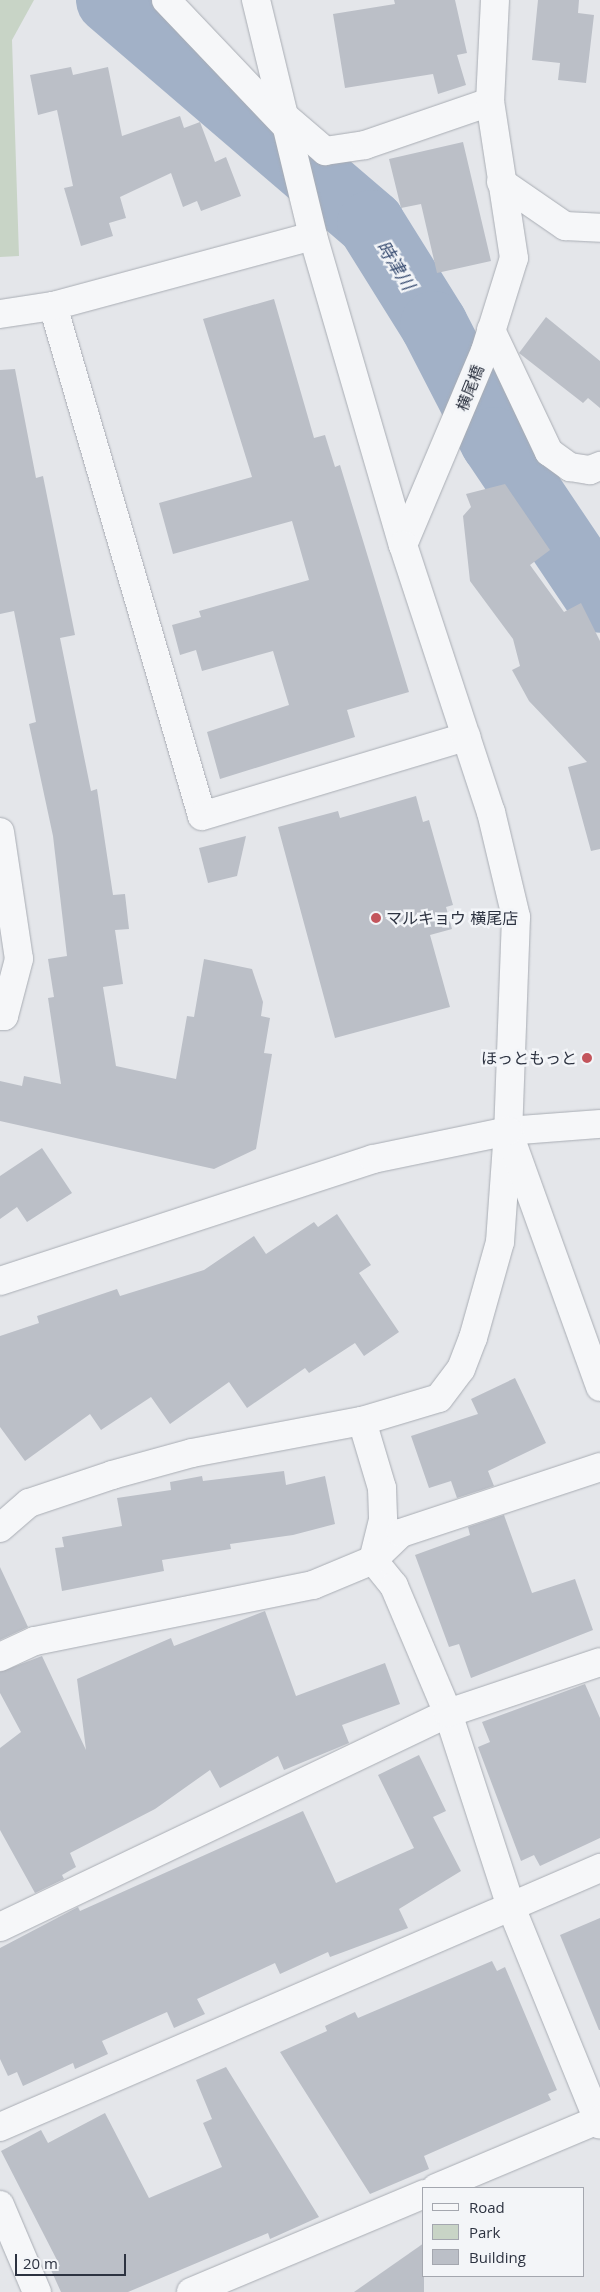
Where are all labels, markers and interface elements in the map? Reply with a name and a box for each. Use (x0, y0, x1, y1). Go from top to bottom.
water label: 時津川 (373, 236, 419, 294)
street label: 横尾橋 (452, 362, 488, 414)
place label: マルキョウ 横尾店 (386, 908, 518, 928)
marker: マルキョウ 横尾店 (370, 912, 382, 924)
place label: ほっともっと (481, 1048, 577, 1068)
marker: ほっともっと (581, 1052, 593, 1064)
legend (422, 2187, 585, 2277)
text: Road (469, 2197, 505, 2217)
text: Park (469, 2222, 500, 2242)
scale bar (18, 2244, 129, 2276)
text: Building (469, 2247, 526, 2267)
text: 20 m (23, 2253, 58, 2273)

